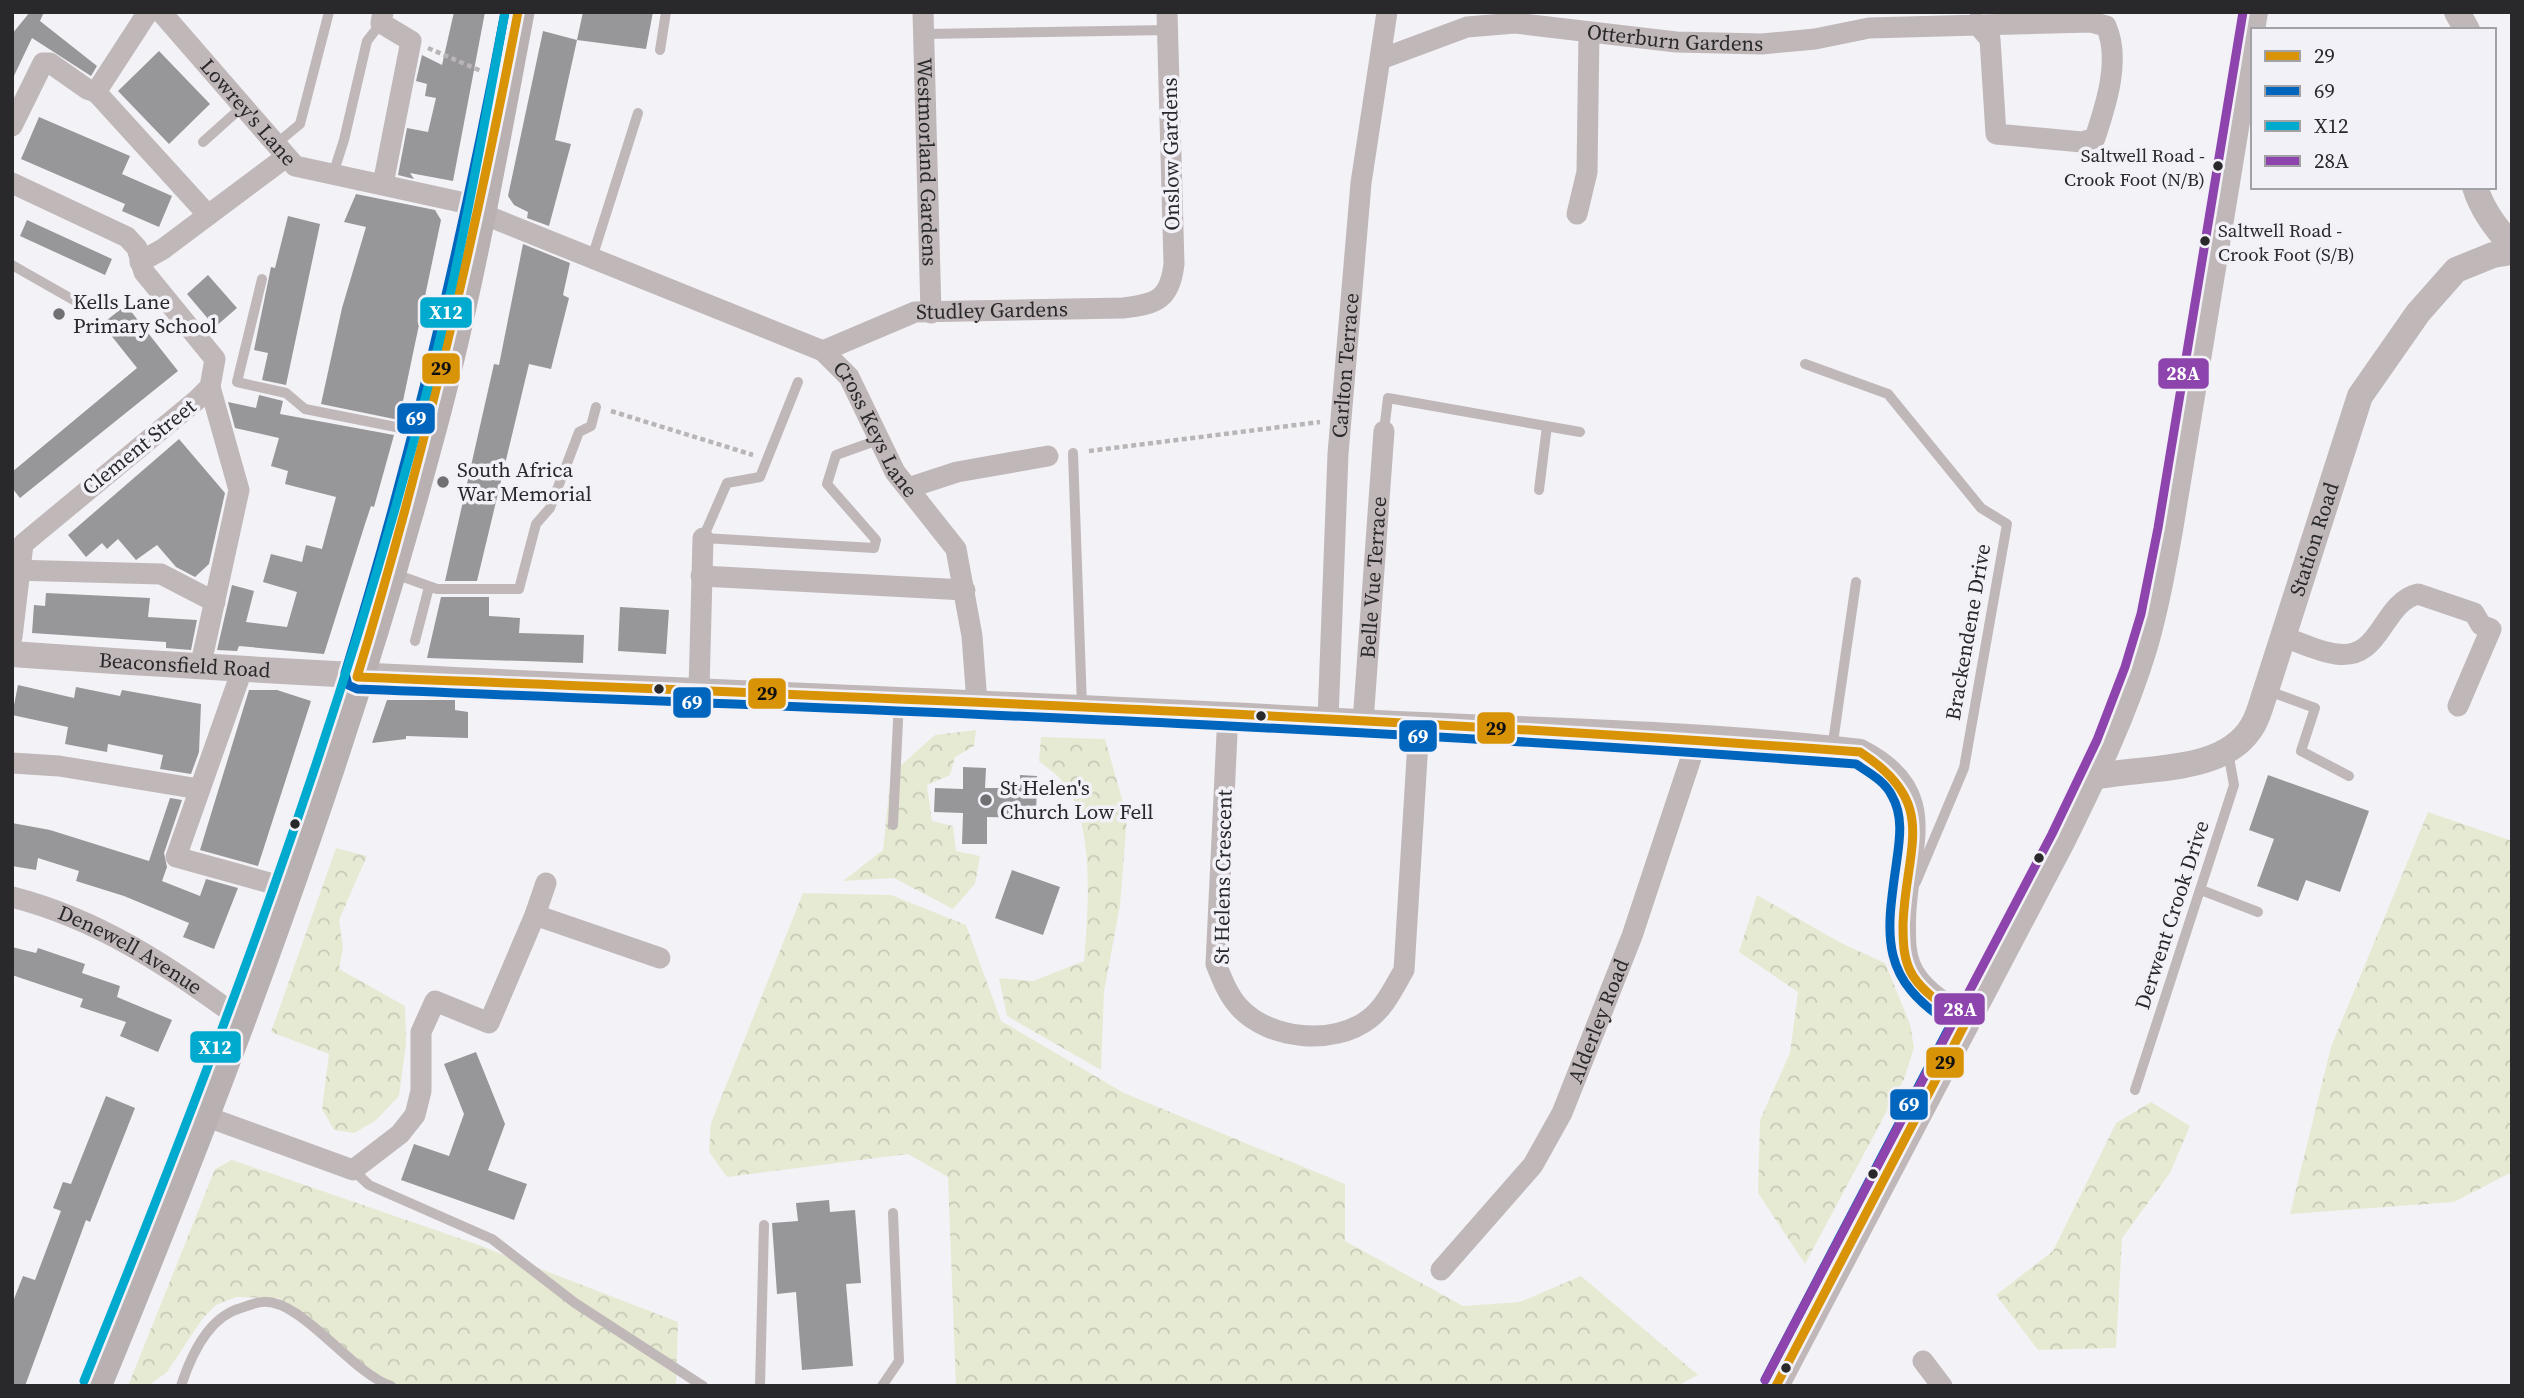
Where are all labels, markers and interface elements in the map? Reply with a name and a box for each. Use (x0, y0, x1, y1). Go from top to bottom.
street label: Otterburn Gardens (1585, 17, 1764, 58)
legend (2251, 28, 2496, 189)
text: 29 (2314, 41, 2335, 70)
street label: Lowrey's Lane (194, 52, 304, 172)
street label: Westmorland Gardens (910, 57, 945, 267)
text: 69 (2314, 76, 2335, 105)
street label: Onslow Gardens (1155, 77, 1186, 231)
text: X12 (2314, 111, 2349, 140)
place label: Saltwell Road - Crook Foot (N/B) (2064, 142, 2205, 192)
text: 28A (2314, 146, 2349, 175)
marker: Saltwell Road - Crook Foot (N/B) (2211, 159, 2225, 173)
place label: Saltwell Road - Crook Foot (S/B) (2218, 217, 2355, 267)
marker: Saltwell Road - Crook Foot (S/B) (2198, 234, 2212, 248)
place label: Kells Lane Primary School (73, 287, 217, 340)
street label: Carlton Terrace (1324, 292, 1366, 439)
street label: Studley Gardens (916, 294, 1068, 326)
line badge: X12 (419, 296, 473, 329)
text: X12 (429, 299, 463, 325)
marker: Kells Lane Primary School (51, 306, 67, 322)
line badge: 29 (421, 352, 461, 385)
street label: Cross Keys Lane (827, 354, 925, 503)
text: 29 (431, 355, 451, 381)
line badge: 28A (2157, 357, 2210, 390)
text: 28A (2166, 360, 2200, 386)
street label: Clement Street (76, 392, 202, 501)
line badge: 69 (396, 402, 436, 435)
text: 69 (406, 405, 426, 431)
place label: South Africa War Memorial (457, 455, 592, 508)
marker: South Africa War Memorial (435, 474, 451, 490)
street label: Station Road (2282, 478, 2346, 600)
street label: Belle Vue Terrace (1353, 495, 1393, 659)
street label: Brackendene Drive (1938, 541, 1997, 722)
street label: Beaconsfield Road (98, 645, 271, 684)
line badge: 29 (747, 677, 787, 710)
text: 29 (757, 680, 777, 706)
unlabelled marker (652, 682, 666, 696)
line badge: 69 (672, 686, 712, 719)
text: 69 (682, 689, 702, 715)
unlabelled marker (1254, 709, 1268, 723)
line badge: 29 (1476, 711, 1516, 745)
text: 29 (1486, 715, 1506, 741)
line badge: 69 (1398, 719, 1438, 753)
text: 69 (1408, 723, 1428, 749)
place label: St Helen's Church Low Fell (1000, 773, 1154, 826)
street label: St Helens Crescent (1206, 789, 1239, 965)
marker: St Helen's Church Low Fell (978, 792, 994, 808)
unlabelled marker (288, 817, 302, 831)
street label: Derwent Crook Drive (2127, 817, 2216, 1013)
unlabelled marker (2032, 851, 2046, 865)
street label: Denewell Avenue (54, 898, 208, 1001)
street label: Alderley Road (1560, 954, 1636, 1087)
line badge: 28A (1933, 992, 1986, 1026)
text: 28A (1943, 996, 1977, 1022)
line badge: X12 (189, 1030, 242, 1064)
text: X12 (198, 1034, 232, 1060)
line badge: 29 (1925, 1046, 1965, 1079)
text: 29 (1935, 1049, 1955, 1075)
line badge: 69 (1889, 1088, 1929, 1121)
text: 69 (1899, 1091, 1919, 1117)
unlabelled marker (1866, 1167, 1880, 1181)
unlabelled marker (1779, 1361, 1793, 1375)

